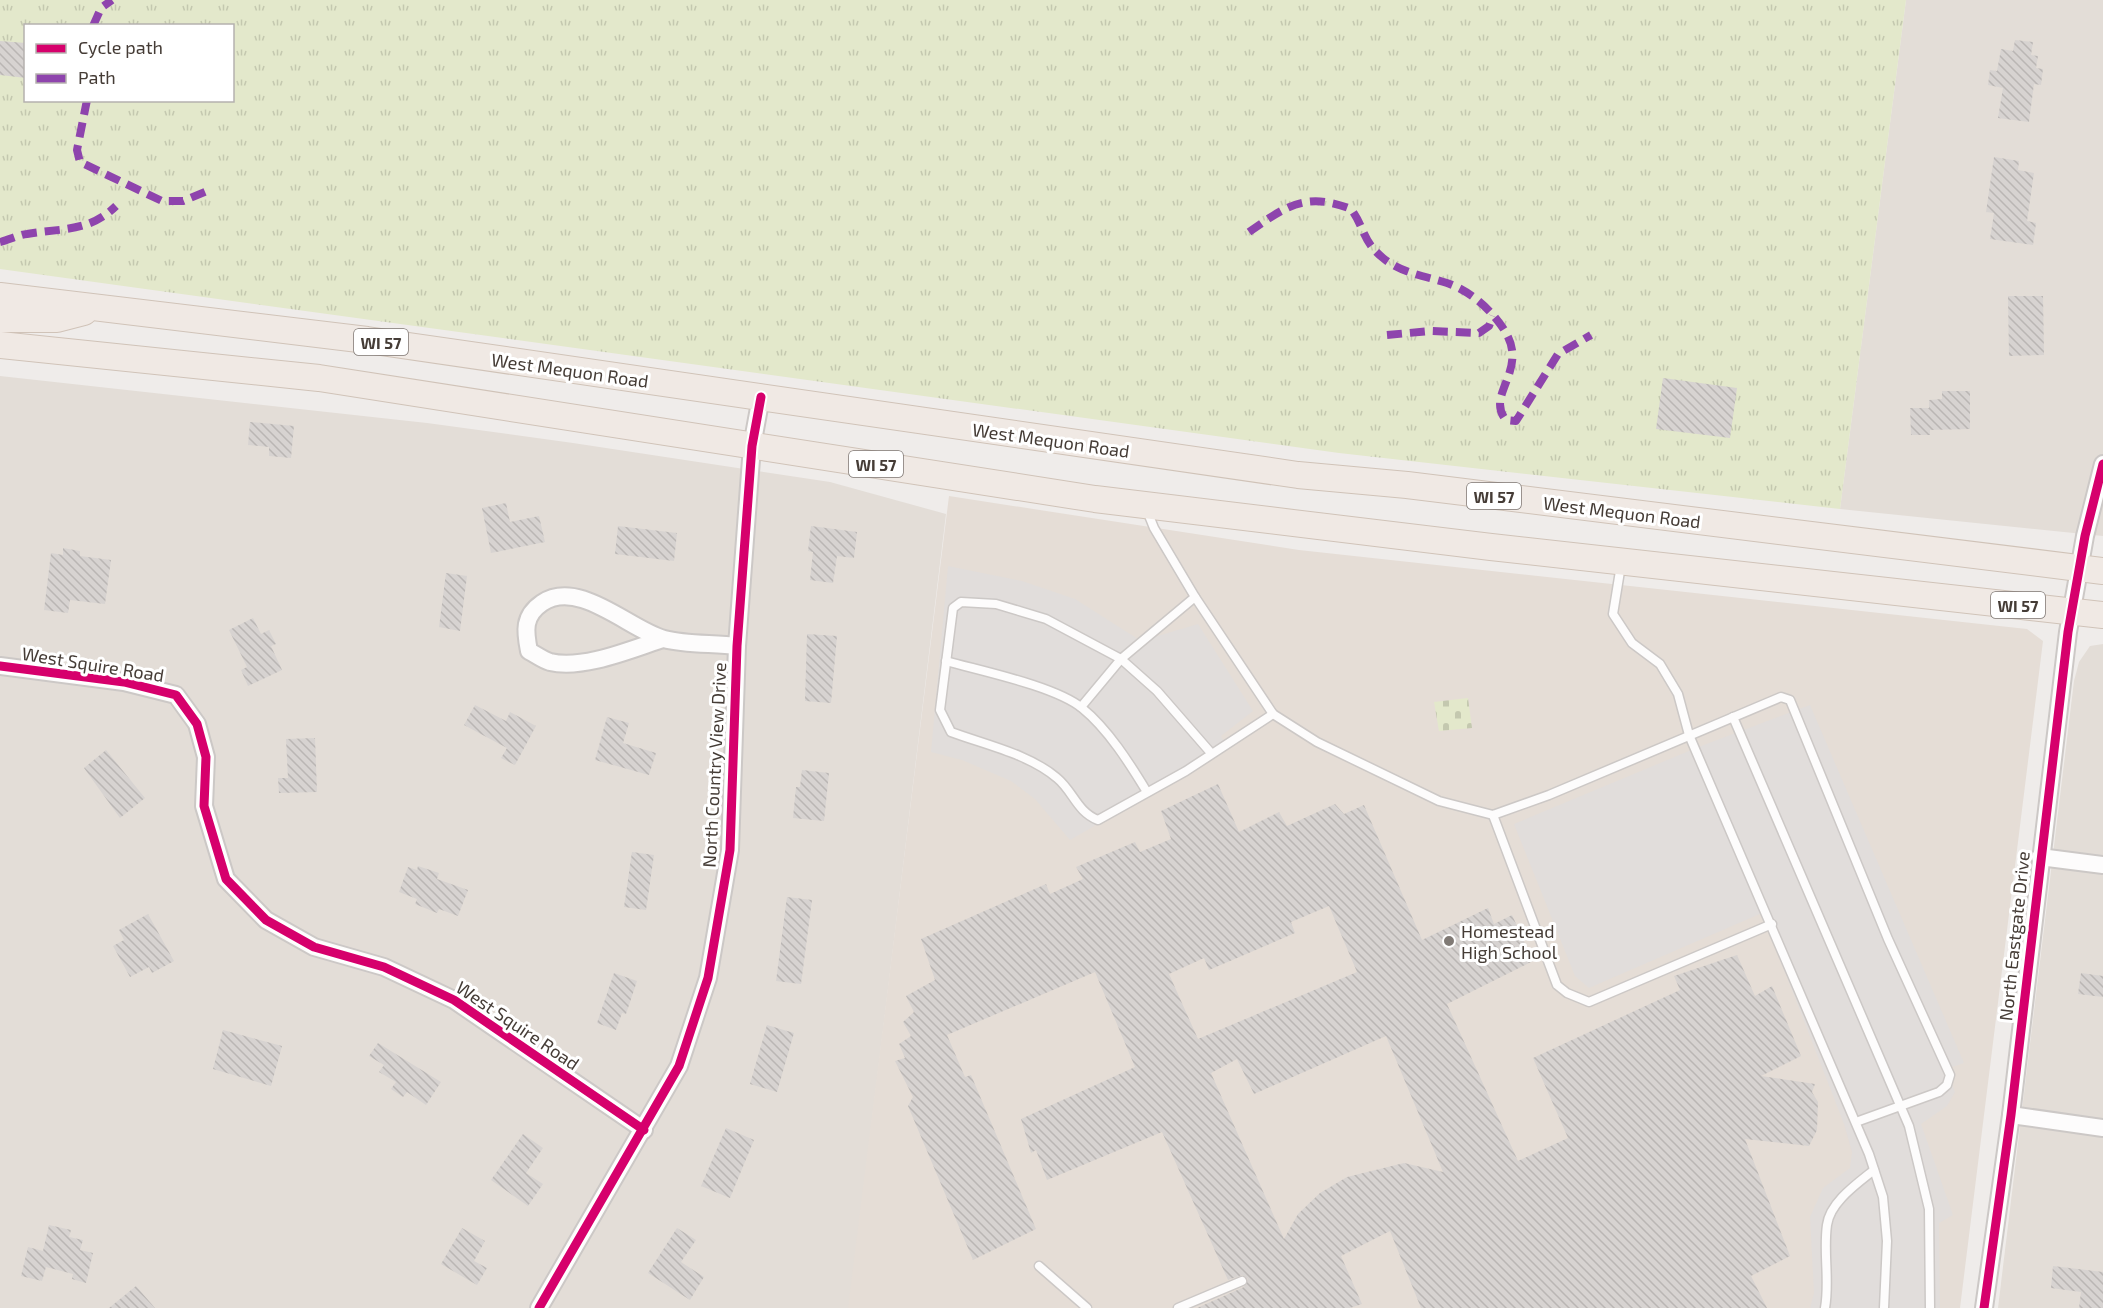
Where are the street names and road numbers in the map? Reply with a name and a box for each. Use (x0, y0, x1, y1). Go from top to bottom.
road number: WI 57 (354, 329, 408, 355)
street label: West Mequon Road (490, 348, 650, 392)
street label: West Mequon Road (971, 418, 1131, 462)
road number: WI 57 (849, 451, 903, 477)
road number: WI 57 (1467, 483, 1521, 509)
street label: West Mequon Road (1542, 491, 1702, 533)
road number: WI 57 (1991, 592, 2045, 618)
street label: West Squire Road (20, 642, 166, 686)
street label: North Country View Drive (698, 662, 730, 868)
street label: North Eastgate Drive (1994, 850, 2034, 1022)
street label: West Squire Road (452, 976, 584, 1074)

